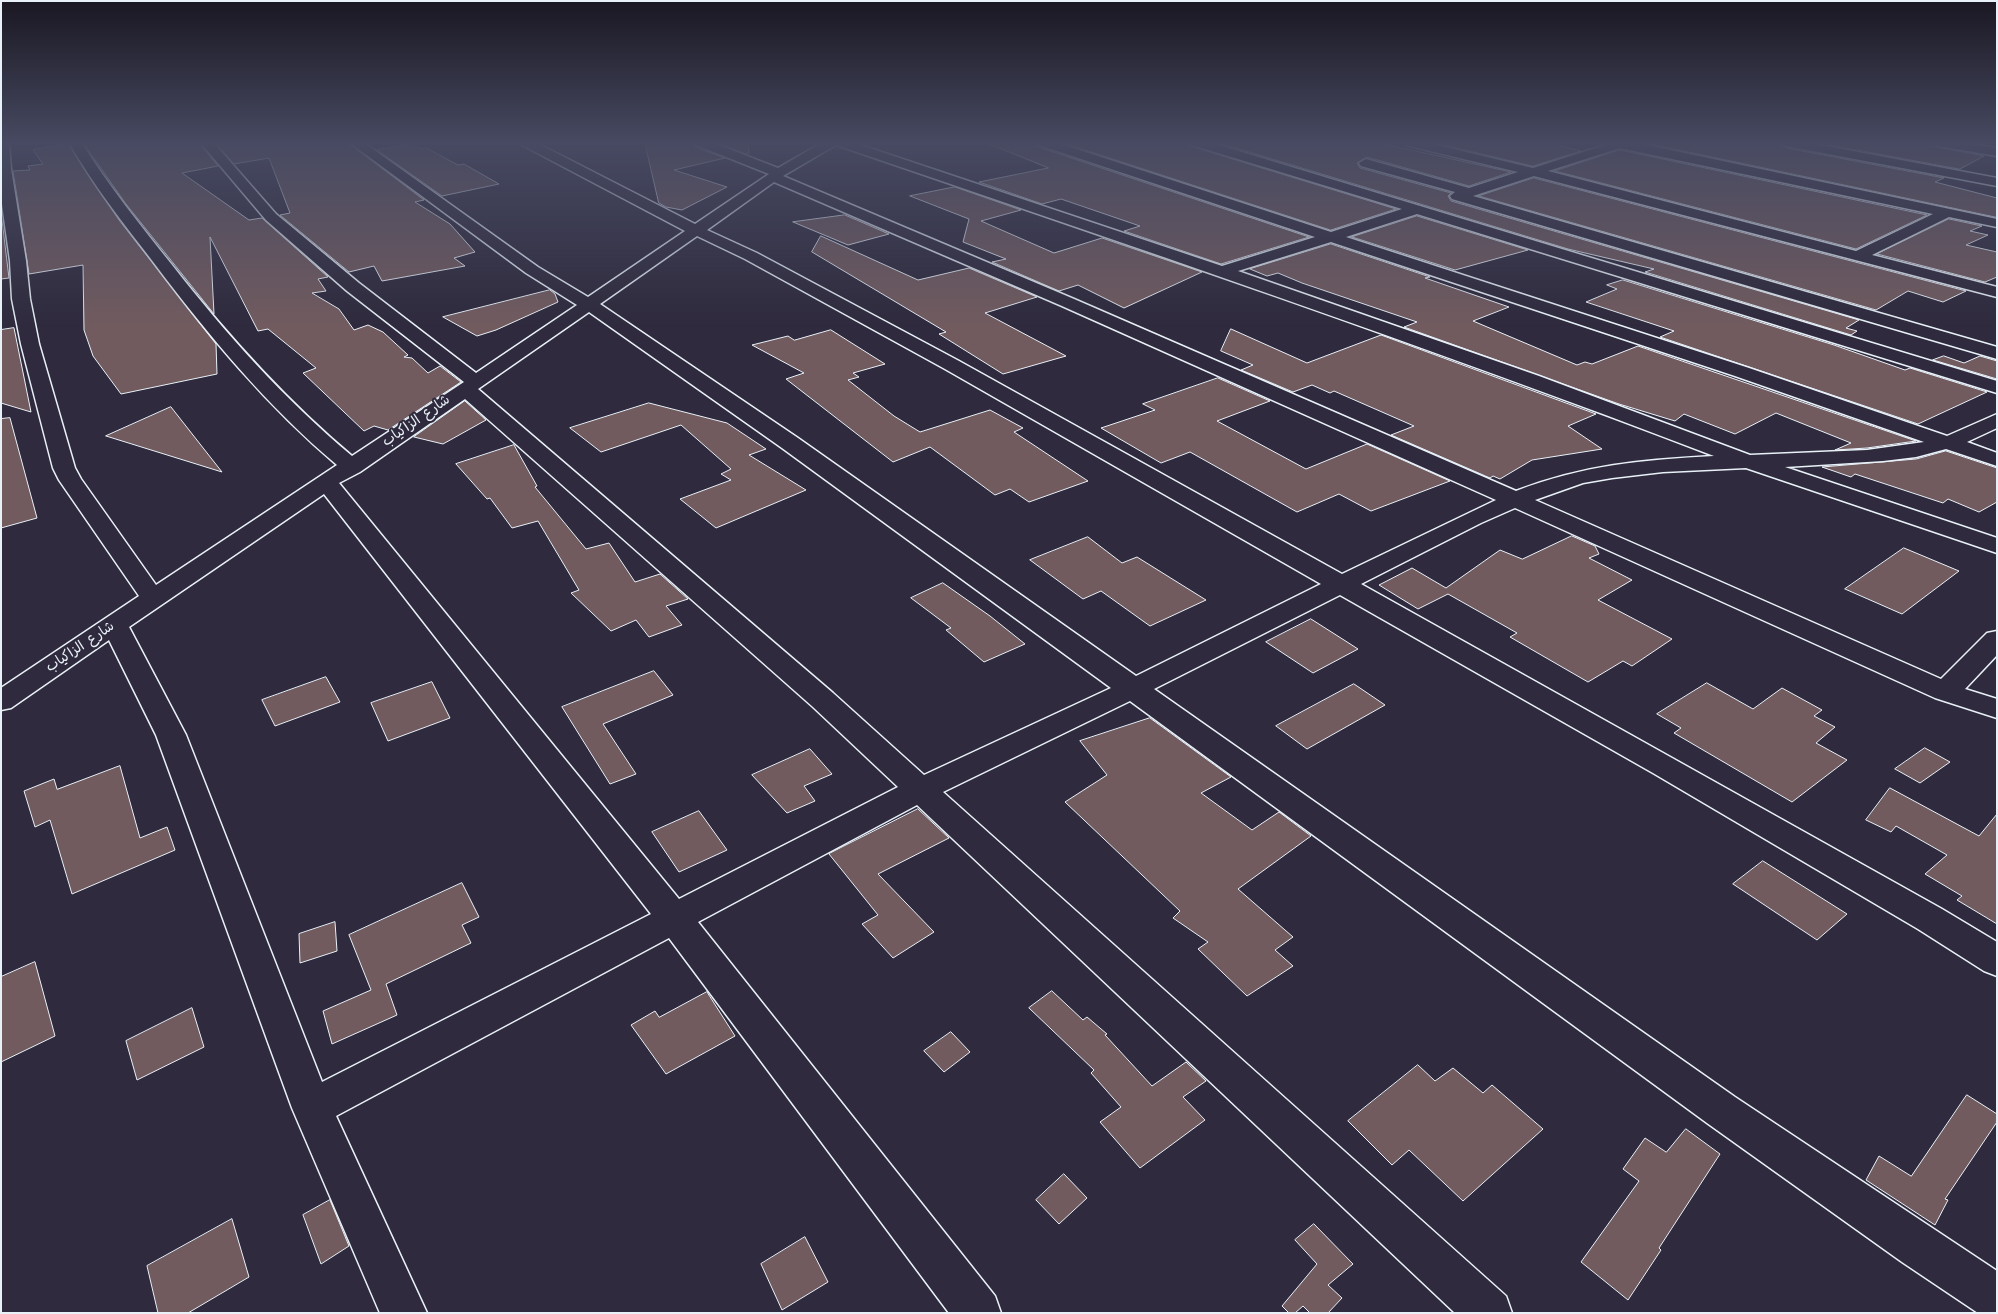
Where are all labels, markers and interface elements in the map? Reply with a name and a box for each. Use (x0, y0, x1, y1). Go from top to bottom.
street label: شارع الزاكياب (380, 392, 454, 452)
street label: شارع الزاكياب (44, 619, 118, 677)

